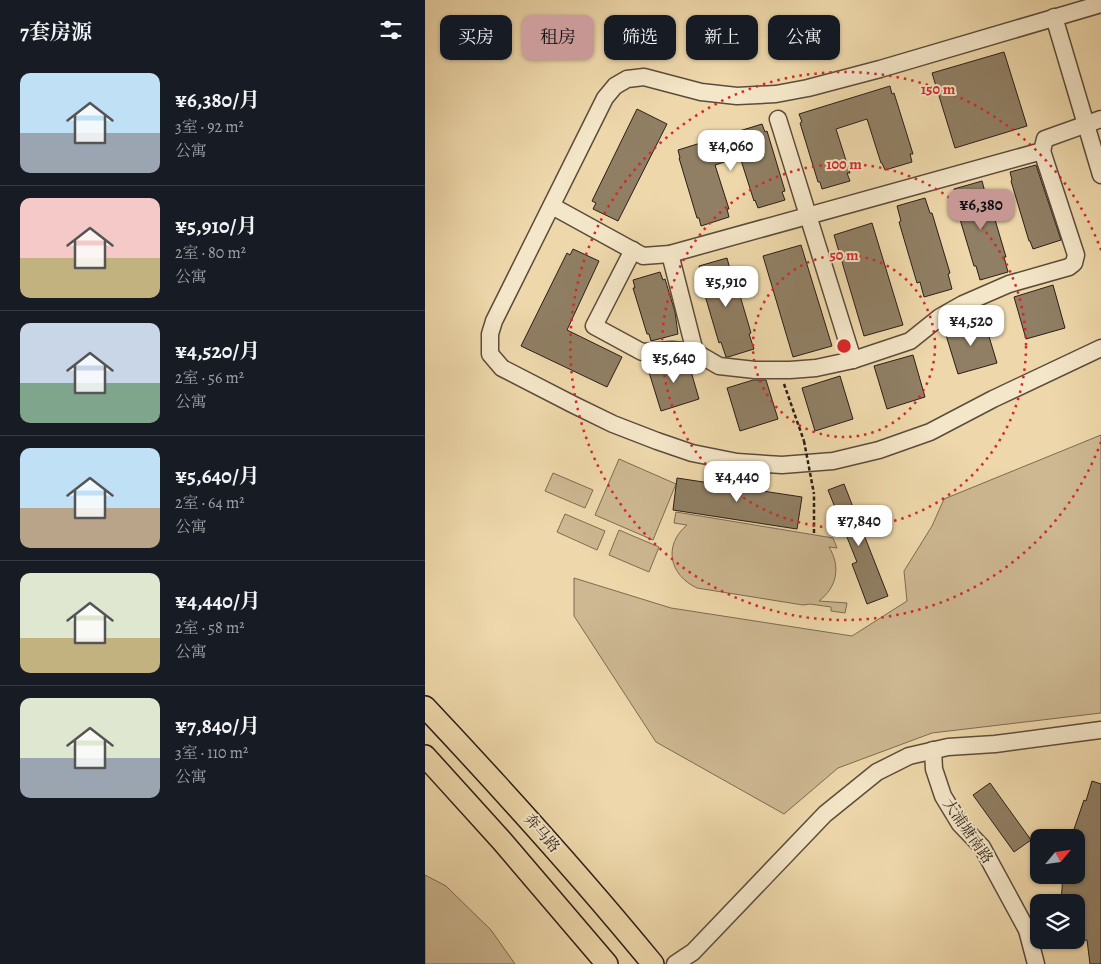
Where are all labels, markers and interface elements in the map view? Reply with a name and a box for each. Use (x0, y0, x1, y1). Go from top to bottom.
chip: 买房 (440, 15, 512, 60)
chip: 租房 (522, 15, 594, 60)
chip: 筛选 (604, 15, 676, 60)
chip: 新上 (686, 15, 758, 60)
chip: 公寓 (768, 15, 840, 60)
icon: filters (377, 16, 405, 44)
text: 7套房源 (20, 18, 92, 46)
text: 150 m (921, 79, 956, 99)
text: ¥6,380/月 (175, 86, 260, 114)
icon: home (60, 93, 120, 153)
text: 3室 · 92 m² (175, 116, 244, 138)
pin: ¥4,060 (690, 130, 772, 172)
text: ¥4,060 (709, 135, 753, 157)
text: 公寓 (175, 140, 207, 162)
text: 100 m (826, 154, 862, 174)
pin: ¥6,380 (940, 188, 1022, 231)
text: ¥6,380 (959, 194, 1003, 216)
text: ¥5,910/月 (175, 212, 257, 240)
icon: home (60, 218, 120, 278)
text: 2室 · 80 m² (175, 242, 246, 264)
text: 50 m (829, 245, 859, 265)
text: 公寓 (175, 266, 207, 288)
pin: ¥5,910 (685, 266, 767, 308)
text: ¥5,910 (705, 271, 747, 293)
pin: ¥4,520 (930, 304, 1012, 347)
text: ¥4,520 (949, 310, 993, 332)
text: ¥4,520/月 (175, 337, 260, 365)
centre of rings (835, 337, 853, 355)
pin: ¥5,640 (633, 342, 715, 384)
icon: home (60, 343, 120, 403)
text: ¥5,640 (652, 347, 696, 369)
text: 2室 · 56 m² (175, 367, 244, 389)
text: 公寓 (175, 391, 207, 413)
pin: ¥4,440 (696, 460, 778, 503)
text: ¥5,640/月 (175, 462, 260, 490)
text: ¥4,440 (715, 466, 759, 488)
icon: home (60, 468, 120, 528)
text: 2室 · 64 m² (175, 492, 245, 514)
pin: ¥7,840 (818, 504, 900, 547)
text: ¥7,840 (837, 510, 881, 532)
text: 公寓 (175, 516, 207, 538)
text: ¥4,440/月 (175, 587, 261, 615)
icon: home (60, 593, 120, 653)
text: 2室 · 58 m² (175, 617, 245, 639)
text: 公寓 (175, 641, 207, 663)
text: ¥7,840/月 (175, 712, 260, 740)
icon: home (60, 718, 120, 778)
text: 3室 · 110 m² (175, 742, 248, 764)
text: 公寓 (175, 766, 207, 788)
street label: 大浦塘南路 (938, 795, 998, 867)
street label: 奔马路 (520, 809, 564, 857)
north arrow (1030, 829, 1085, 884)
map controls (1030, 829, 1085, 949)
button: layers (1030, 894, 1085, 949)

